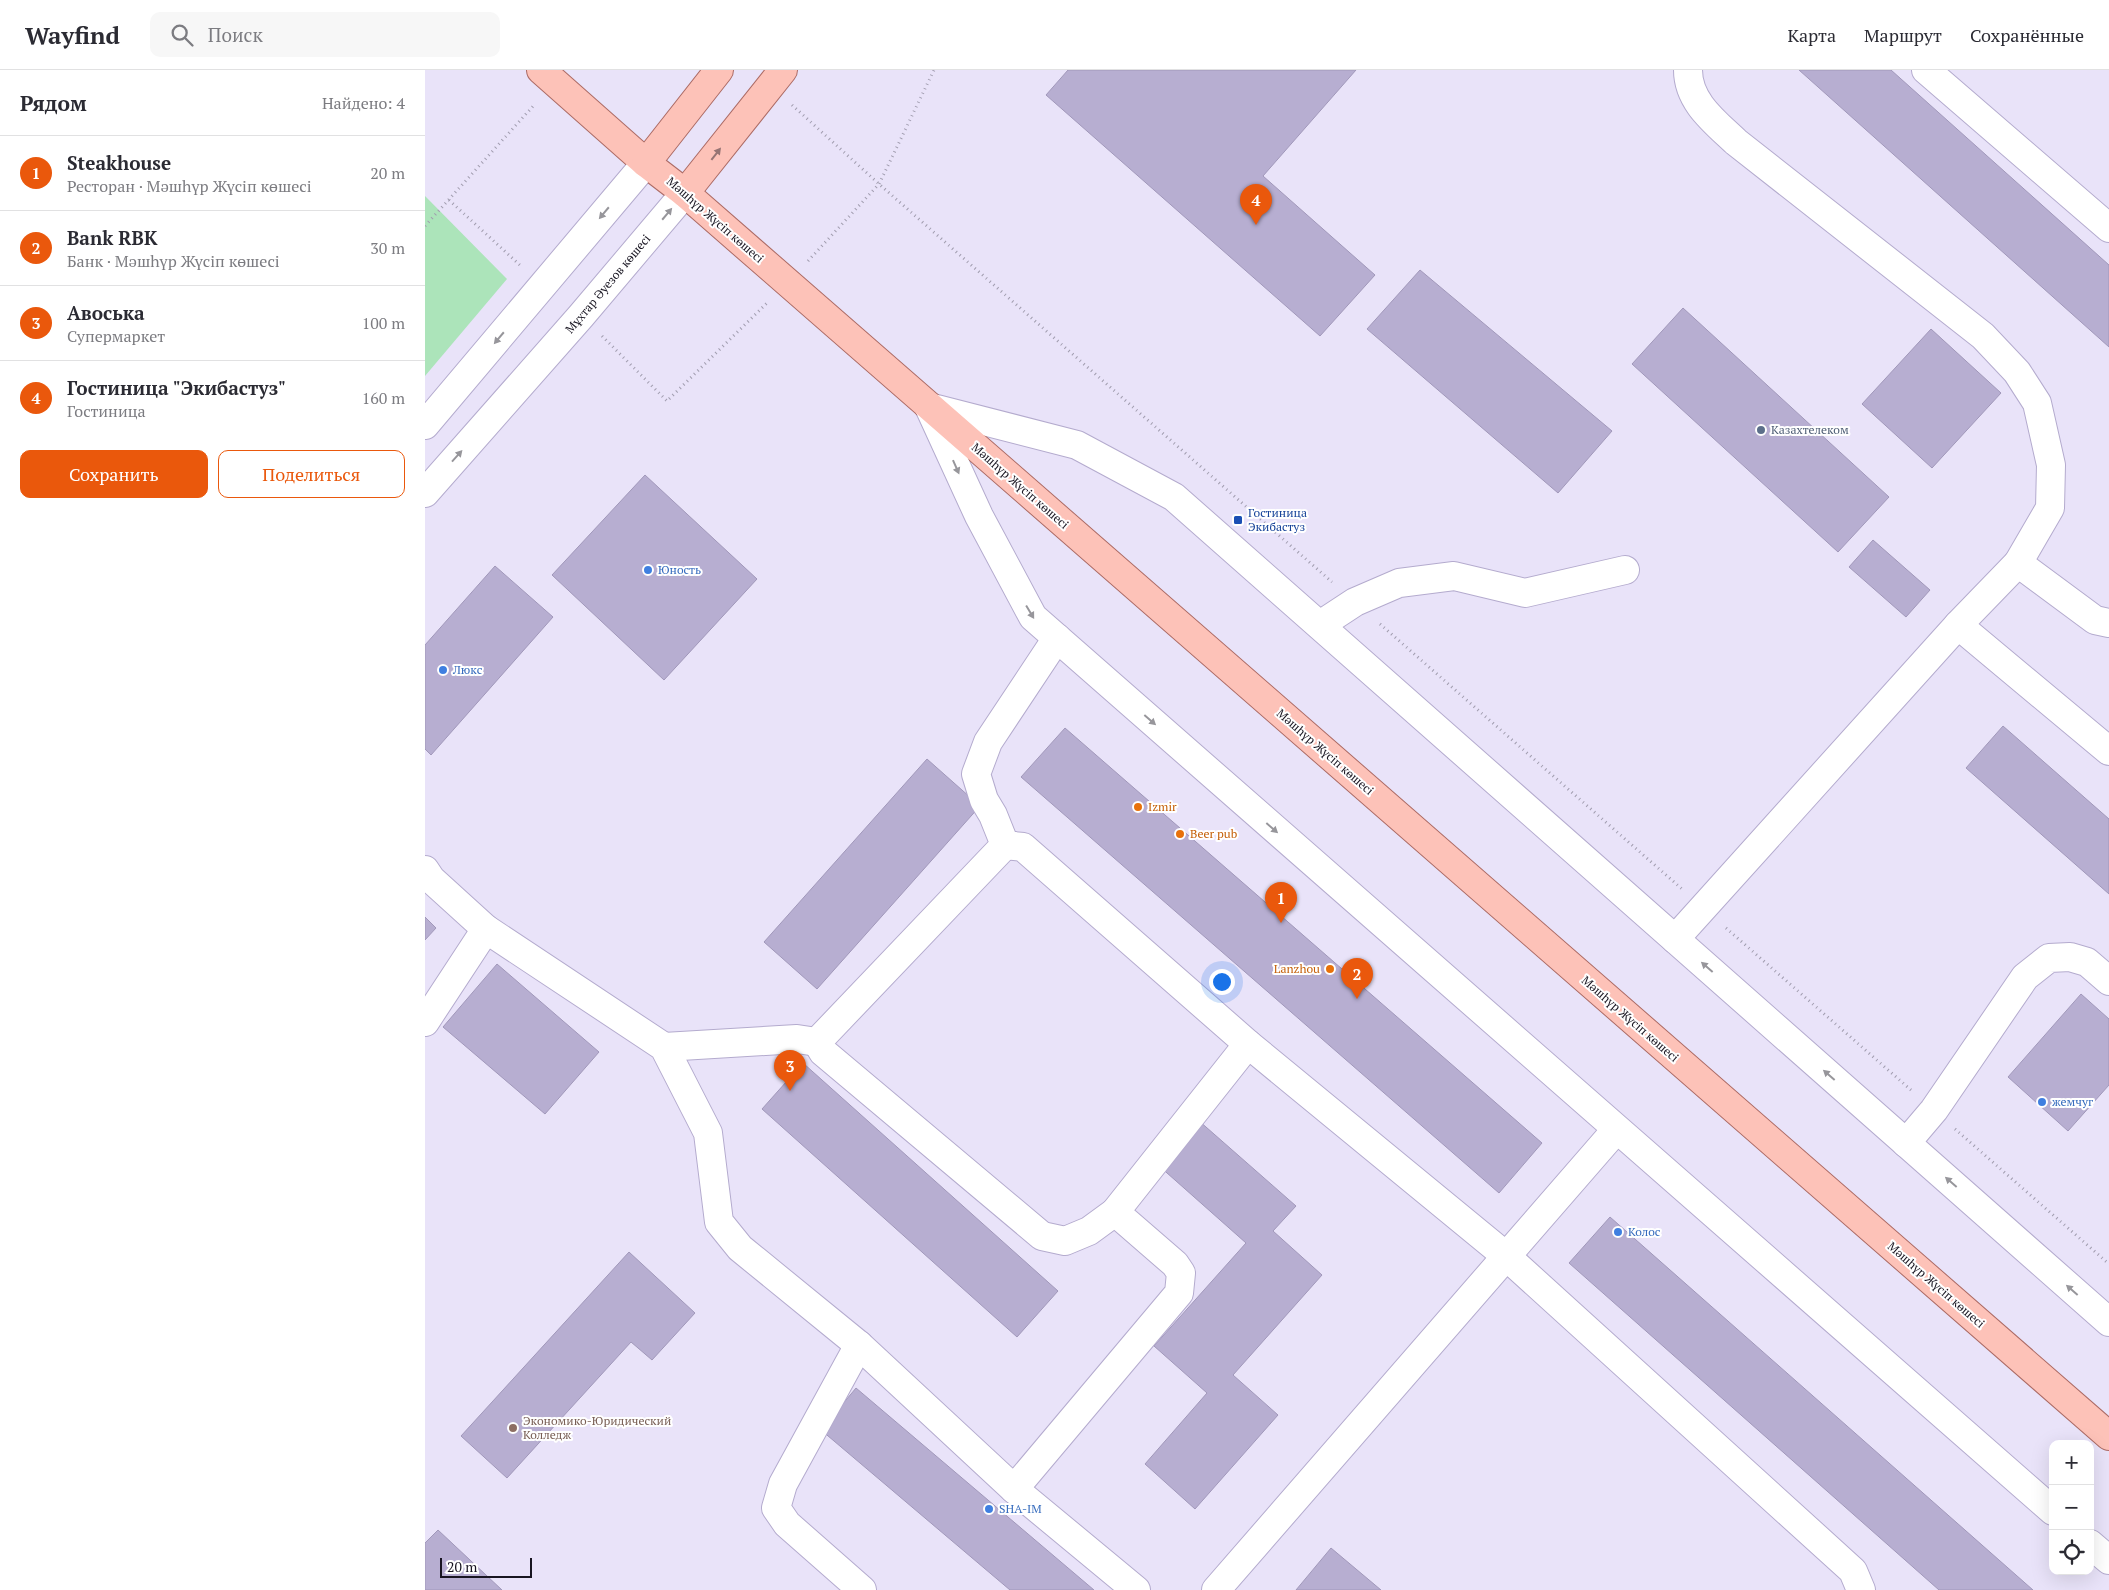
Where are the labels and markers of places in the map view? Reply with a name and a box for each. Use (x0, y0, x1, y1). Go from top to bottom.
pin: 4 (1240, 184, 1272, 225)
place label: Казахтелеком (1771, 422, 1849, 437)
marker: Казахтелеком (1755, 424, 1767, 436)
place label: Гостиница Экибастуз (1248, 505, 1307, 534)
marker: Гостиница Экибастуз (1232, 514, 1244, 526)
place label: Юность (658, 562, 701, 577)
marker: Юность (642, 564, 654, 576)
place label: Люкс (452, 662, 483, 677)
marker: Люкс (437, 664, 449, 676)
place label: Izmir (1148, 799, 1177, 814)
marker: Izmir (1132, 801, 1144, 813)
place label: Beer pub (1190, 826, 1238, 841)
marker: Beer pub (1174, 828, 1186, 840)
pin: 1 (1265, 882, 1297, 923)
pin: 2 (1341, 958, 1373, 999)
place label: Lanzhou (1274, 961, 1320, 976)
marker: Lanzhou (1324, 963, 1336, 975)
pin: 3 (774, 1050, 806, 1091)
place label: жемчуг (2052, 1094, 2093, 1109)
marker: жемчуг (2036, 1096, 2048, 1108)
place label: Колос (1628, 1224, 1661, 1239)
marker: Колос (1612, 1226, 1624, 1238)
place label: Экономико-Юридический Колледж (523, 1413, 671, 1442)
marker: Экономико-Юридический Колледж (507, 1422, 519, 1434)
place label: SHA-IM (999, 1501, 1042, 1516)
marker: SHA-IM (983, 1503, 995, 1515)

